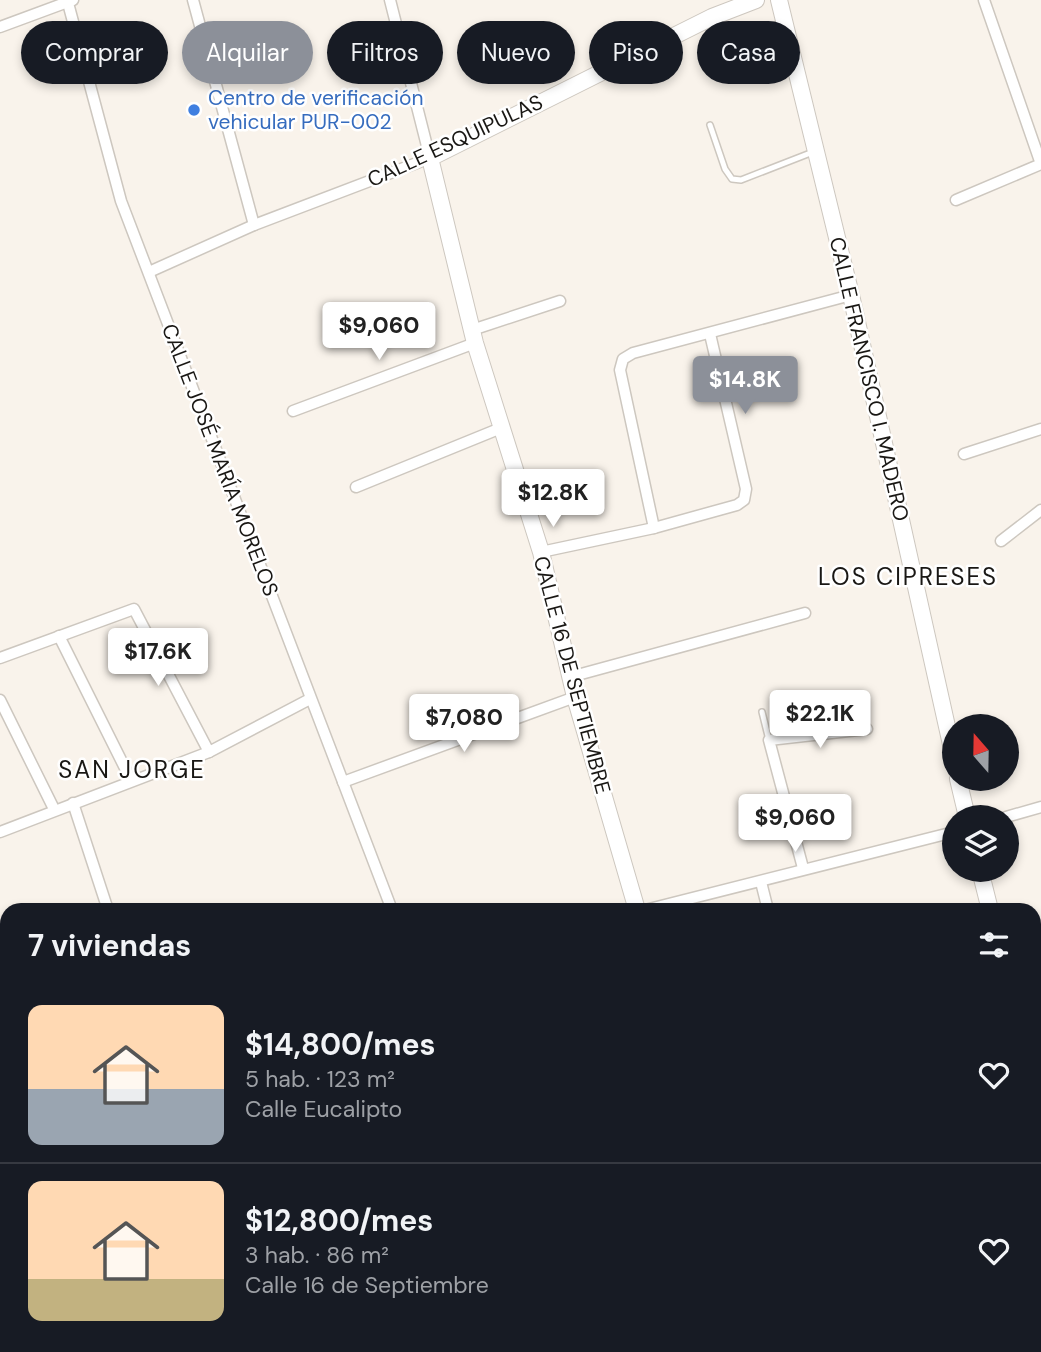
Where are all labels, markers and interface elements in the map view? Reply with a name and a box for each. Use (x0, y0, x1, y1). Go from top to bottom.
chip: Comprar (21, 21, 168, 84)
chip: Alquilar (182, 21, 313, 84)
chip: Filtros (327, 21, 443, 84)
chip: Nuevo (457, 21, 575, 84)
chip: Piso (589, 21, 683, 84)
chip: Casa (697, 21, 800, 84)
place label: Centro de verificación vehicular PUR-002 (208, 84, 423, 136)
street label: CALLE ESQUIPULAS (363, 88, 547, 194)
marker: Centro de verificación vehicular PUR-002 (186, 102, 202, 118)
street label: CALLE FRANCISCO I. MADERO (823, 234, 915, 524)
pin: $9,060 (322, 302, 436, 362)
text: $9,060 (338, 310, 420, 340)
street label: CALLE JOSÉ MARÍA MORELOS (155, 320, 285, 600)
pin: $14.8K (688, 356, 802, 416)
text: $14.8K (709, 364, 781, 394)
pin: $12.8K (496, 470, 610, 529)
text: $12.8K (518, 477, 588, 507)
street label: CALLE 16 DE SEPTIEMBRE (527, 553, 617, 797)
district label: LOS CIPRESES (818, 561, 998, 592)
pin: $17.6K (101, 628, 215, 688)
text: $17.6K (124, 636, 192, 666)
pin: $22.1K (763, 690, 877, 750)
pin: $7,080 (407, 694, 521, 754)
text: $22.1K (786, 698, 854, 728)
text: $7,080 (425, 702, 503, 732)
north arrow (942, 714, 1018, 791)
map controls (942, 714, 1019, 882)
district label: SAN JORGE (58, 754, 206, 785)
pin: $9,060 (738, 794, 852, 854)
text: $9,060 (754, 802, 836, 832)
button: layers (942, 805, 1019, 882)
text: 7 viviendas (28, 926, 191, 965)
icon: filters (975, 926, 1013, 964)
text: $14,800/mes (245, 1025, 435, 1064)
icon: home (84, 1033, 168, 1117)
icon: heart (975, 1056, 1013, 1094)
text: 5 hab. · 123 m² (245, 1064, 395, 1094)
text: Calle Eucalipto (245, 1094, 402, 1124)
text: $12,800/mes (245, 1201, 433, 1240)
icon: home (84, 1209, 168, 1293)
icon: heart (975, 1232, 1013, 1270)
text: 3 hab. · 86 m² (245, 1240, 389, 1270)
text: Calle 16 de Septiembre (245, 1270, 489, 1300)

